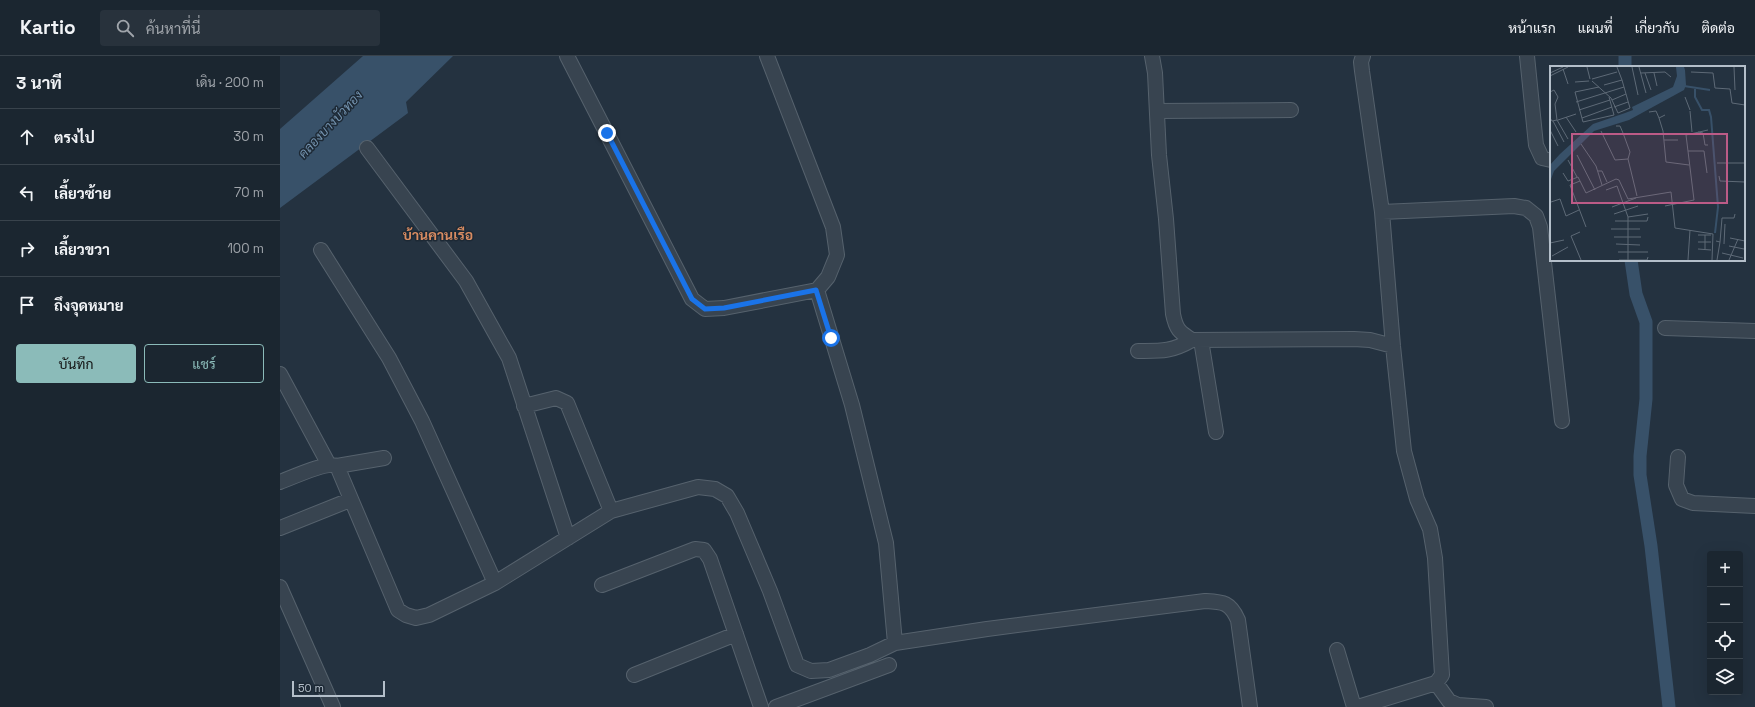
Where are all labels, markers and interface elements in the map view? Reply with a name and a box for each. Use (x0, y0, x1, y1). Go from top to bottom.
search box (100, 10, 380, 46)
text: Kartio (20, 15, 76, 40)
icon: search (114, 17, 136, 39)
text: ค้นหาที่นี่ (146, 19, 201, 38)
text: หน้าแรก (1508, 19, 1556, 37)
text: แผนที่ (1578, 19, 1613, 37)
text: เกี่ยวกับ (1635, 19, 1679, 37)
text: ติดต่อ (1701, 19, 1735, 37)
inset map (1550, 66, 1745, 261)
text: 3 นาที (16, 72, 62, 94)
text: เดิน · 200 m (196, 74, 264, 91)
water label: คลองบางบัวทอง (295, 87, 366, 162)
route end (598, 124, 616, 142)
icon: ahead (16, 126, 38, 148)
text: ตรงไป (54, 128, 95, 147)
text: 30 m (233, 128, 264, 145)
icon: left (16, 182, 38, 204)
text: เลี้ยวซ้าย (54, 184, 111, 203)
text: 70 m (234, 184, 264, 201)
district label: บ้านคานเรือ (403, 226, 473, 244)
icon: right (16, 238, 38, 260)
text: เลี้ยวขวา (54, 240, 110, 259)
text: 100 m (227, 240, 264, 257)
icon: arrive (16, 294, 38, 316)
text: ถึงจุดหมาย (54, 296, 124, 315)
route start (822, 329, 840, 347)
button: บันทึก (16, 344, 136, 383)
button: แชร์ (144, 344, 264, 383)
map controls (1707, 551, 1743, 695)
button: + (1707, 551, 1743, 587)
button: − (1707, 587, 1743, 623)
button: locate (1707, 623, 1743, 659)
button: layers (1707, 659, 1743, 695)
scale bar (292, 679, 385, 698)
text: 50 m (298, 681, 324, 695)

